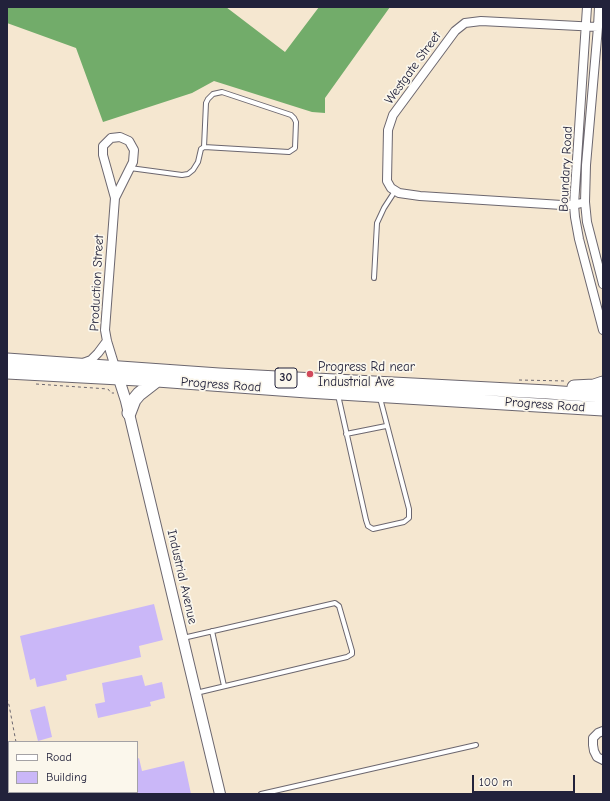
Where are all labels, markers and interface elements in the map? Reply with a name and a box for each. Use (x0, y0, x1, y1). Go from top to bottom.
street label: Westgate Street (381, 29, 445, 107)
street label: Boundary Road (556, 126, 576, 212)
street label: Production Street (87, 234, 107, 332)
place label: Progress Rd near Industrial Ave (318, 359, 415, 390)
road number: 30 (275, 368, 297, 388)
marker: Progress Rd near Industrial Ave (305, 369, 315, 379)
street label: Progress Road (180, 374, 262, 396)
street label: Progress Road (504, 394, 586, 416)
street label: Industrial Avenue (164, 528, 200, 626)
legend (8, 741, 138, 793)
text: Road (46, 750, 72, 764)
scale bar (474, 767, 577, 793)
text: Building (46, 770, 87, 784)
text: 100 m (479, 775, 512, 789)

